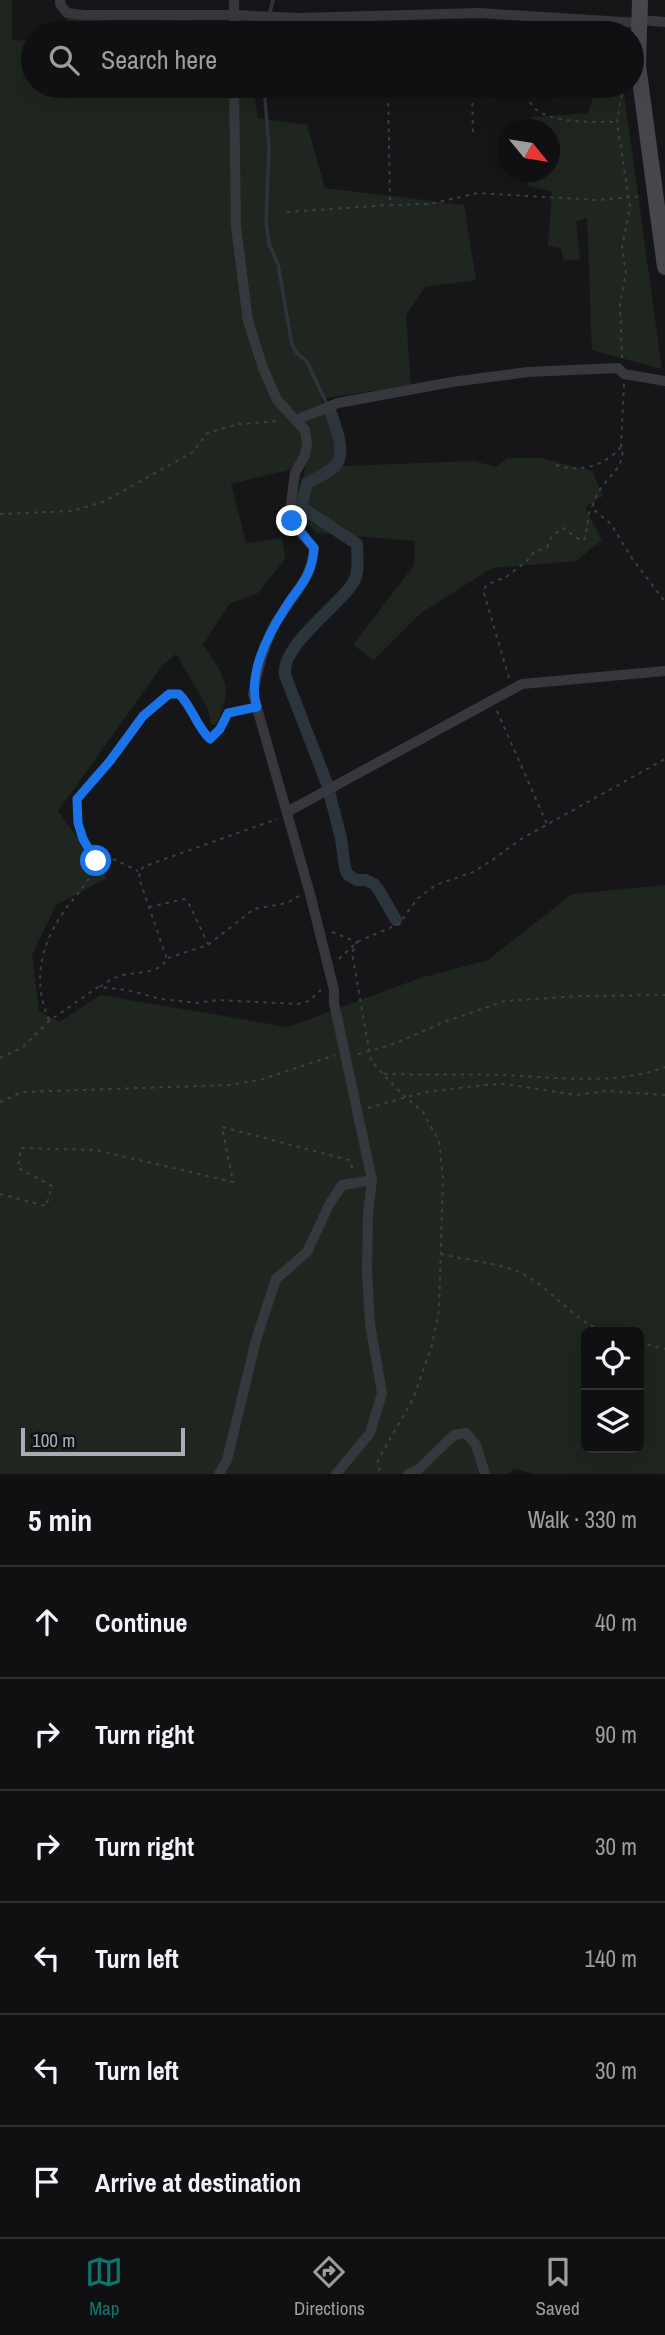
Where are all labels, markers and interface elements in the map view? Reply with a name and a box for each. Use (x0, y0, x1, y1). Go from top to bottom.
search box (21, 21, 644, 98)
icon: search (45, 41, 83, 79)
text: Search here (101, 42, 217, 77)
north arrow (497, 119, 560, 182)
route end (276, 505, 307, 536)
route start (80, 845, 111, 876)
map controls (581, 1327, 644, 1453)
button: locate (581, 1327, 644, 1390)
button: layers (581, 1390, 644, 1453)
scale bar (21, 1425, 186, 1457)
text: 100 m (32, 1427, 75, 1453)
text: 5 min (28, 1500, 92, 1540)
text: Walk · 330 m (528, 1504, 637, 1535)
icon: ahead (28, 1603, 66, 1641)
text: Continue (95, 1605, 187, 1640)
text: 40 m (595, 1607, 637, 1638)
icon: right (28, 1715, 66, 1753)
text: Turn right (95, 1717, 194, 1752)
text: 90 m (595, 1719, 637, 1750)
icon: right (28, 1827, 66, 1865)
text: Turn right (95, 1829, 194, 1864)
text: 30 m (595, 1831, 637, 1862)
icon: left (28, 1939, 66, 1977)
text: Turn left (95, 1941, 179, 1976)
text: 140 m (585, 1943, 637, 1974)
icon: left (28, 2051, 66, 2089)
text: Turn left (95, 2053, 179, 2088)
text: 30 m (595, 2055, 637, 2086)
icon: arrive (28, 2163, 66, 2201)
text: Arrive at destination (95, 2165, 301, 2200)
tab: Map (85, 2253, 123, 2321)
tab: Directions (294, 2253, 365, 2321)
tab: Saved (536, 2253, 580, 2321)

